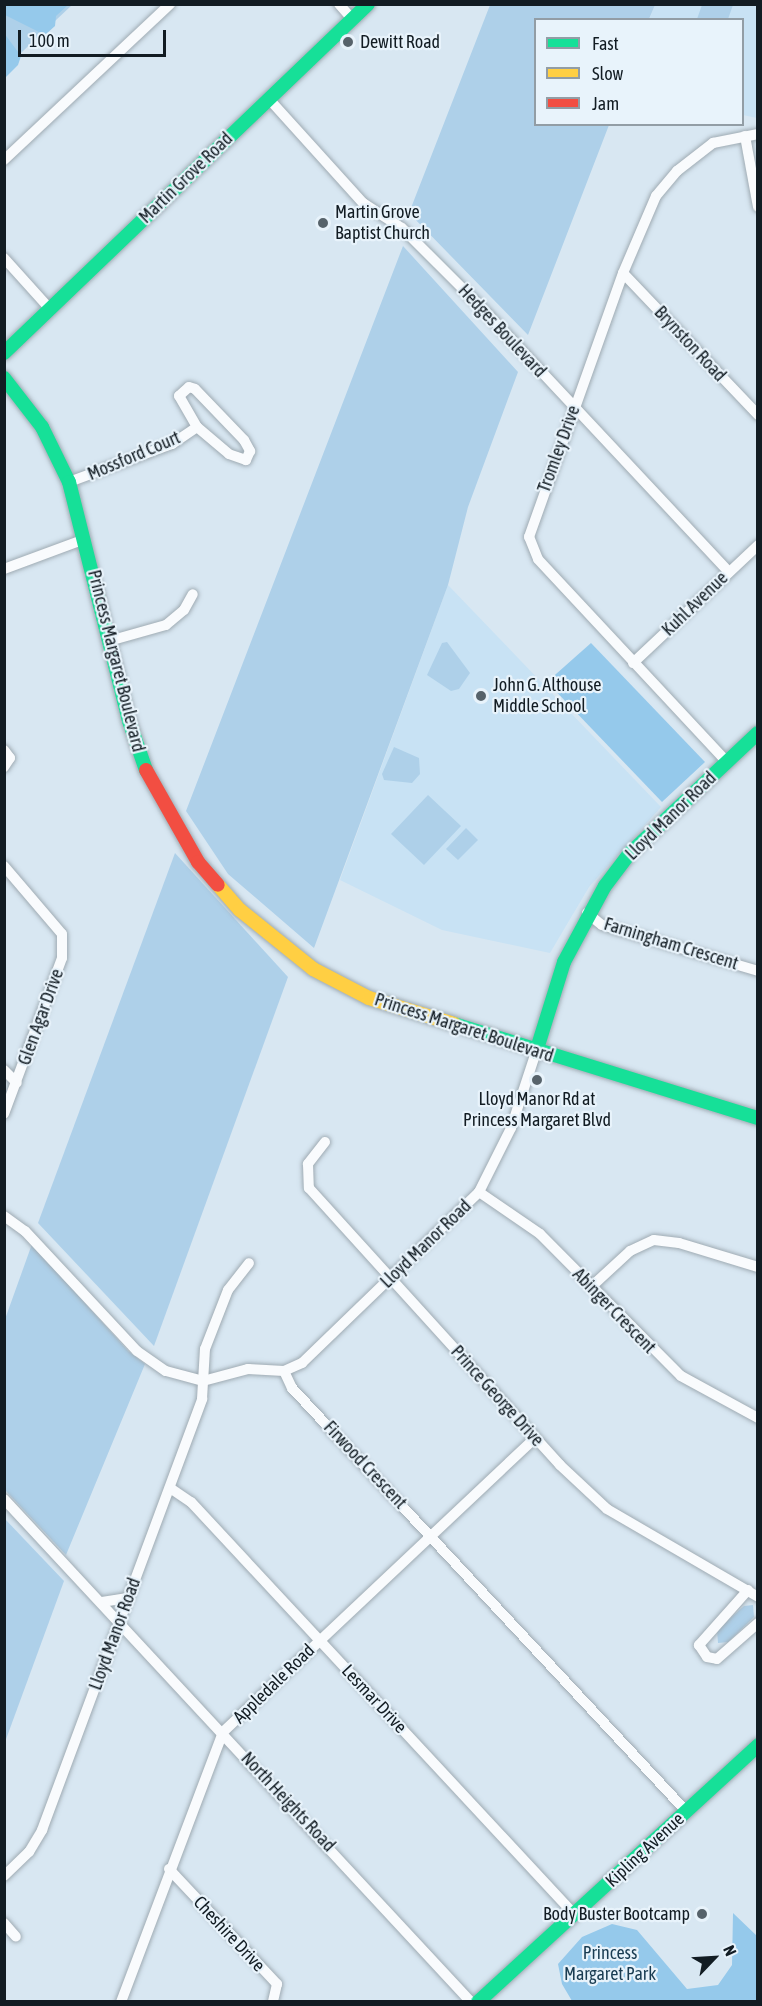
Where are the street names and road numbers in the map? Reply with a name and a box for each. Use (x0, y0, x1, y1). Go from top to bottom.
street label: Martin Grove Road (135, 128, 237, 228)
street label: Hedges Boulevard (453, 280, 551, 382)
street label: Brynston Road (650, 302, 730, 386)
street label: Tromley Drive (533, 403, 585, 495)
street label: Mossford Court (84, 427, 184, 485)
street label: Kuhl Avenue (658, 567, 732, 641)
street label: Princess Margaret Boulevard (83, 568, 149, 754)
street label: Lloyd Manor Road (621, 767, 721, 865)
street label: Farningham Crescent (601, 913, 741, 975)
street label: Glen Agar Drive (14, 966, 68, 1068)
street label: Princess Margaret Boulevard (372, 989, 556, 1067)
street label: Lloyd Manor Road (376, 1195, 476, 1293)
street label: Abinger Crescent (568, 1264, 660, 1358)
street label: Prince George Drive (446, 1341, 548, 1451)
street label: Firwood Crescent (319, 1417, 411, 1513)
street label: Lloyd Manor Road (85, 1575, 145, 1693)
street label: Appledale Road (229, 1640, 319, 1728)
street label: Lesmar Drive (337, 1660, 411, 1738)
street label: North Heights Road (236, 1748, 340, 1856)
street label: Kipling Avenue (601, 1808, 689, 1892)
street label: Cheshire Drive (189, 1892, 269, 1976)

